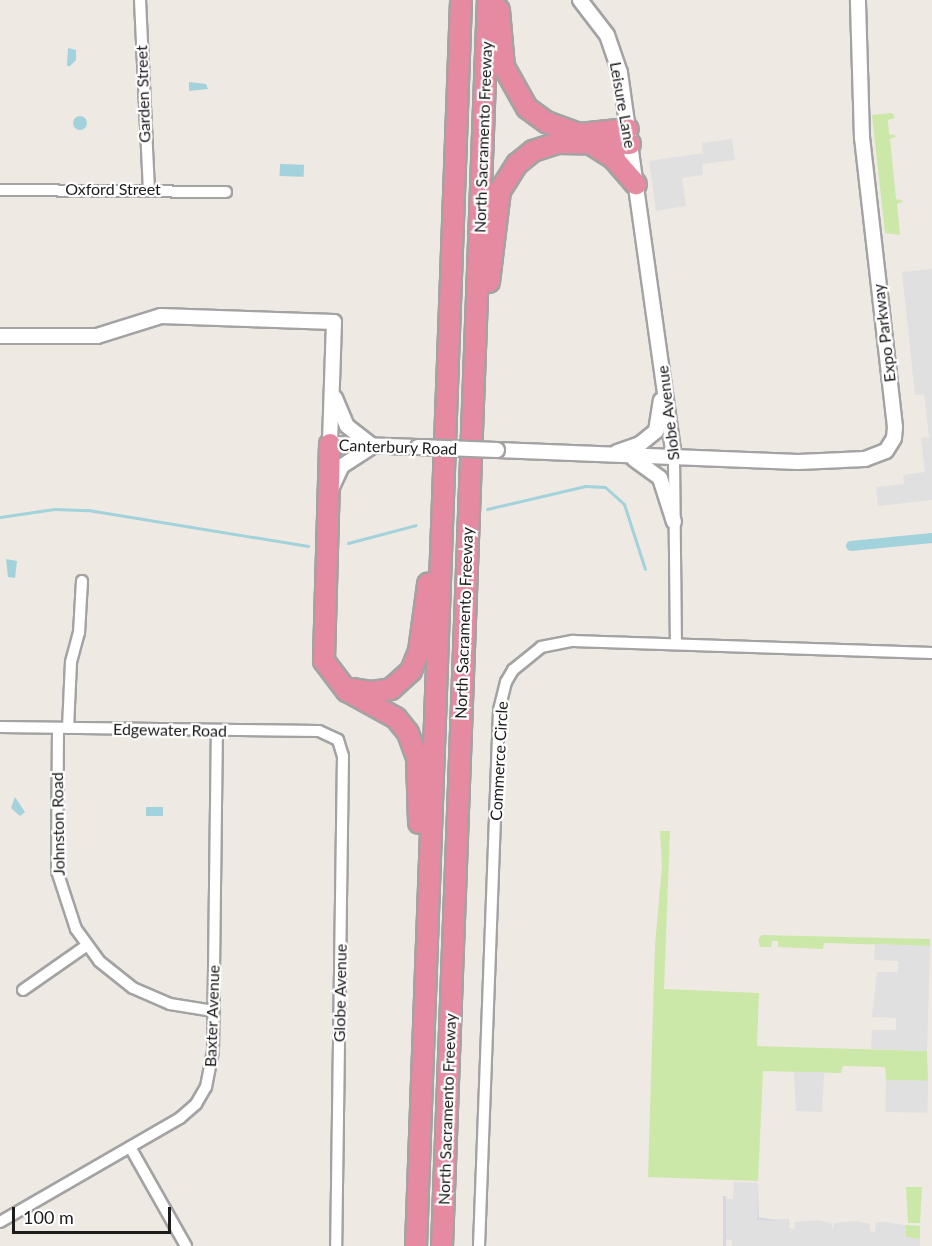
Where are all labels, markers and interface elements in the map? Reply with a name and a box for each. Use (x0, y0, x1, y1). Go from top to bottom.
street label: North Sacramento Freeway (470, 41, 496, 233)
street label: Garden Street (132, 45, 154, 143)
street label: Leisure Lane (606, 60, 640, 150)
street label: Oxford Street (65, 179, 161, 199)
street label: Expo Parkway (868, 283, 900, 383)
street label: Slobe Avenue (653, 364, 683, 462)
street label: Canterbury Road (338, 435, 458, 459)
street label: North Sacramento Freeway (451, 527, 477, 719)
street label: Commerce Circle (486, 701, 512, 821)
street label: Edgewater Road (113, 719, 227, 741)
street label: Johnston Road (47, 772, 69, 876)
street label: Globe Avenue (330, 943, 350, 1043)
street label: Baxter Avenue (201, 964, 223, 1068)
street label: North Sacramento Freeway (434, 1013, 460, 1205)
scale bar (15, 1195, 174, 1233)
text: 100 m (23, 1206, 74, 1228)

